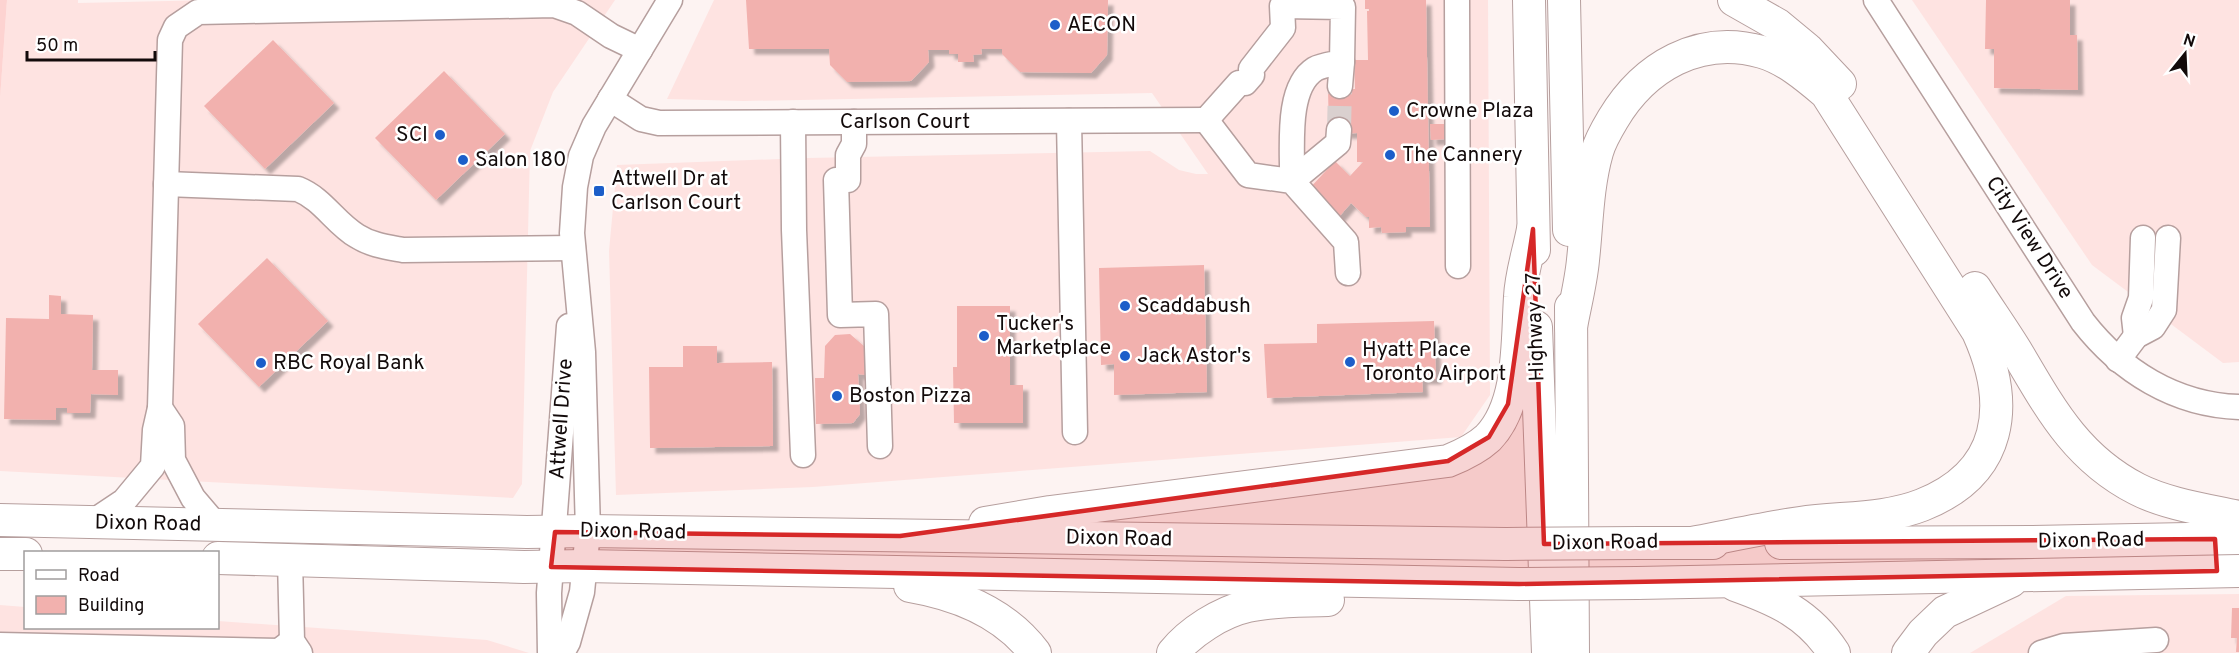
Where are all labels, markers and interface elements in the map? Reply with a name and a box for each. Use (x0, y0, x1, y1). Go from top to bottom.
place label: AECON (1067, 12, 1136, 39)
marker: AECON (1048, 18, 1062, 32)
scale bar (27, 24, 154, 62)
north arrow (2155, 24, 2215, 84)
text: N (2180, 30, 2198, 53)
text: 50 m (36, 35, 78, 58)
place label: Crowne Plaza (1406, 98, 1534, 125)
marker: Crowne Plaza (1387, 104, 1401, 118)
street label: Carlson Court (840, 109, 970, 136)
place label: SCI (396, 122, 428, 149)
marker: SCI (433, 128, 447, 142)
place label: The Cannery (1402, 142, 1523, 169)
place label: Salon 180 (475, 147, 566, 174)
marker: The Cannery (1383, 148, 1397, 162)
marker: Salon 180 (456, 153, 470, 167)
place label: Attwell Dr at Carlson Court (611, 166, 741, 217)
street label: City View Drive (1979, 171, 2079, 305)
marker: Attwell Dr at Carlson Court (592, 184, 606, 198)
street label: Highway 27 (1521, 272, 1551, 382)
place label: Scaddabush (1137, 293, 1251, 320)
marker: Scaddabush (1118, 299, 1132, 313)
place label: Tucker's Marketplace (996, 311, 1111, 362)
marker: Tucker's Marketplace (977, 329, 991, 343)
place label: Hyatt Place Toronto Airport (1362, 337, 1506, 388)
place label: Jack Astor's (1137, 343, 1251, 370)
marker: Jack Astor's (1118, 349, 1132, 363)
place label: RBC Royal Bank (273, 350, 425, 377)
marker: Hyatt Place Toronto Airport (1343, 355, 1357, 369)
marker: RBC Royal Bank (254, 356, 268, 370)
street label: Attwell Drive (544, 358, 580, 480)
place label: Boston Pizza (849, 383, 971, 410)
marker: Boston Pizza (830, 389, 844, 403)
street label: Dixon Road (94, 510, 202, 538)
street label: Dixon Road (579, 518, 687, 546)
street label: Dixon Road (1065, 525, 1173, 553)
street label: Dixon Road (2037, 527, 2145, 555)
street label: Dixon Road (1551, 529, 1659, 557)
legend (24, 551, 219, 629)
text: Road (78, 565, 120, 588)
text: Building (78, 595, 144, 618)

